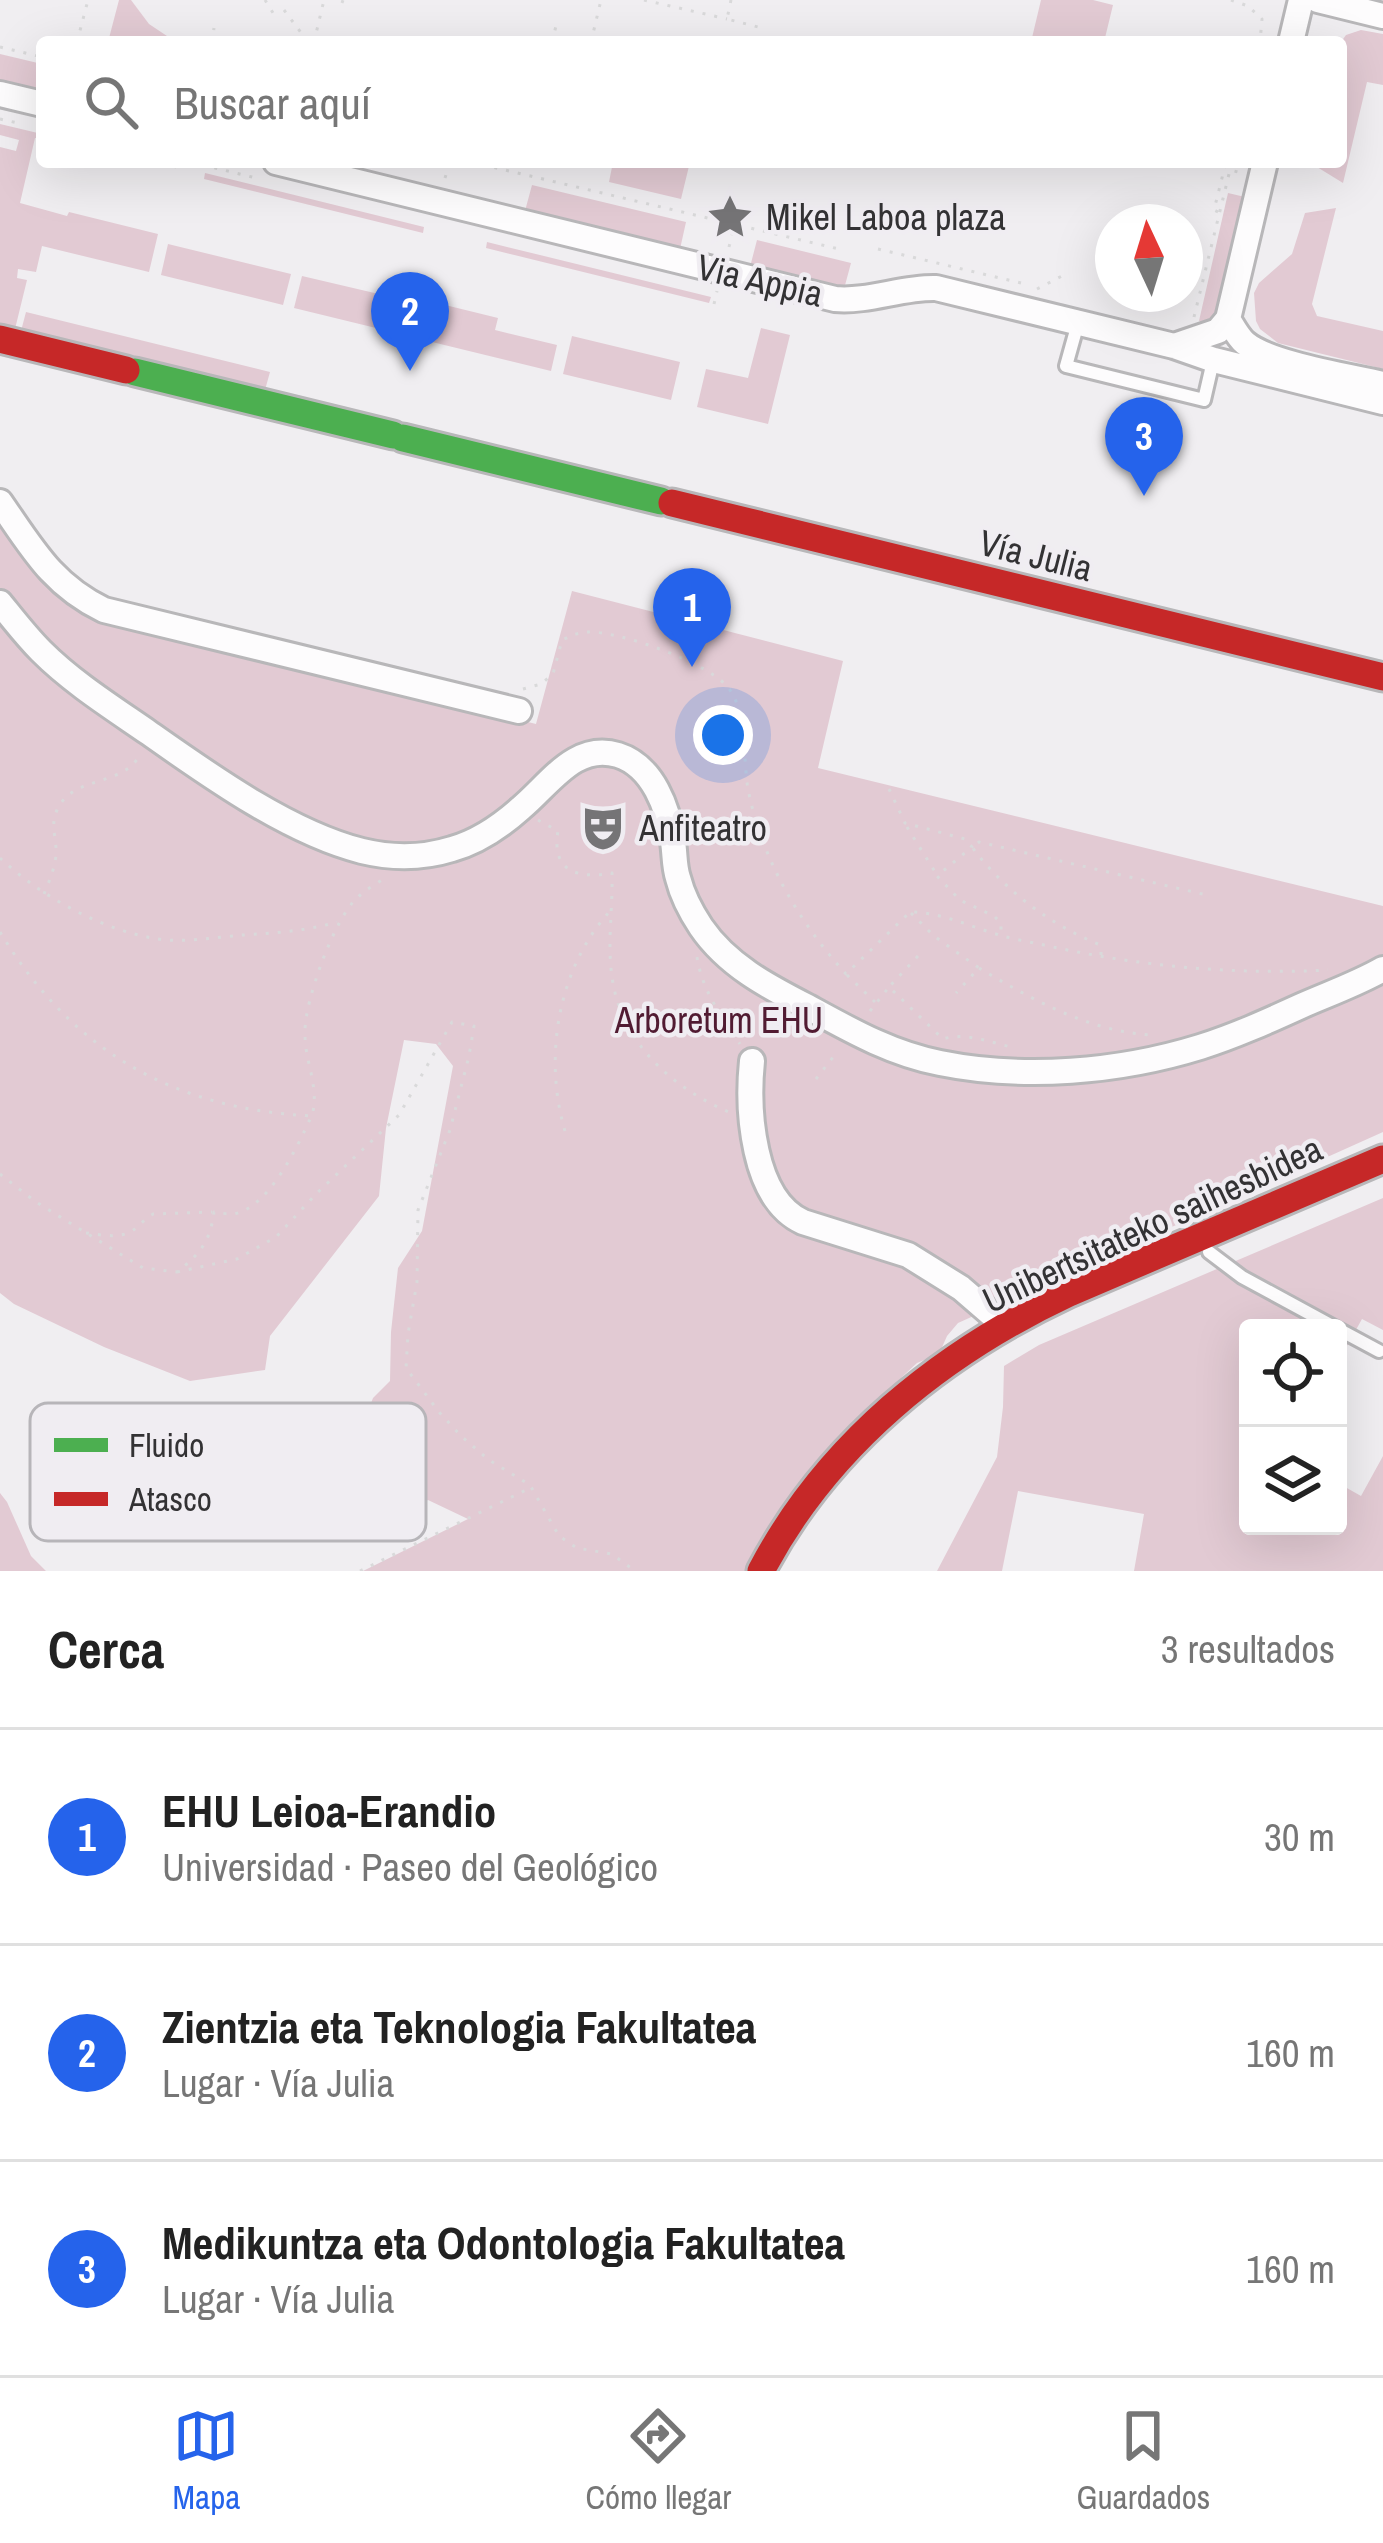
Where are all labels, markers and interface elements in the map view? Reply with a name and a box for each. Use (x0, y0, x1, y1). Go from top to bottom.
search box (36, 36, 1347, 168)
icon: search (78, 69, 144, 135)
text: Buscar aquí (174, 72, 371, 133)
place icon: Mikel Laboa plaza (705, 192, 755, 242)
place label: Mikel Laboa plaza (766, 193, 1006, 241)
north arrow (1095, 204, 1203, 312)
street label: Via Appia (692, 242, 828, 318)
pin: 2 (371, 272, 449, 371)
pin: 3 (1105, 397, 1183, 496)
street label: Vía Julia (975, 518, 1097, 592)
pin: 1 (653, 568, 731, 667)
your location (693, 705, 753, 765)
theatre icon: Anfiteatro (578, 803, 628, 853)
place label: Anfiteatro (638, 804, 767, 852)
park label: Arboretum EHU (614, 996, 823, 1044)
street label: Unibertsitateko saihesbidea (975, 1124, 1329, 1324)
map controls (1239, 1319, 1347, 1535)
button: locate (1239, 1319, 1347, 1427)
legend (30, 1403, 426, 1541)
text: Fluido (129, 1423, 204, 1467)
button: layers (1239, 1427, 1347, 1535)
text: Atasco (128, 1477, 212, 1521)
text: Cerca (48, 1615, 164, 1684)
text: 3 resultados (1161, 1623, 1335, 1675)
text: EHU Leioa-Erandio (162, 1780, 496, 1841)
text: 1 (78, 1811, 96, 1863)
text: 30 m (1264, 1811, 1335, 1863)
text: Universidad · Paseo del Geológico (162, 1841, 658, 1893)
text: Zientzia eta Teknologia Fakultatea (162, 1996, 756, 2057)
text: 2 (78, 2027, 96, 2079)
text: 160 m (1246, 2027, 1335, 2079)
text: Lugar · Vía Julia (162, 2057, 394, 2109)
text: Medikuntza eta Odontologia Fakultatea (162, 2212, 845, 2273)
text: 3 (78, 2243, 96, 2295)
text: 160 m (1246, 2243, 1335, 2295)
text: Lugar · Vía Julia (162, 2273, 394, 2325)
tab: Mapa (173, 2403, 240, 2519)
tab: Cómo llegar (585, 2403, 731, 2519)
tab: Guardados (1076, 2403, 1210, 2519)

